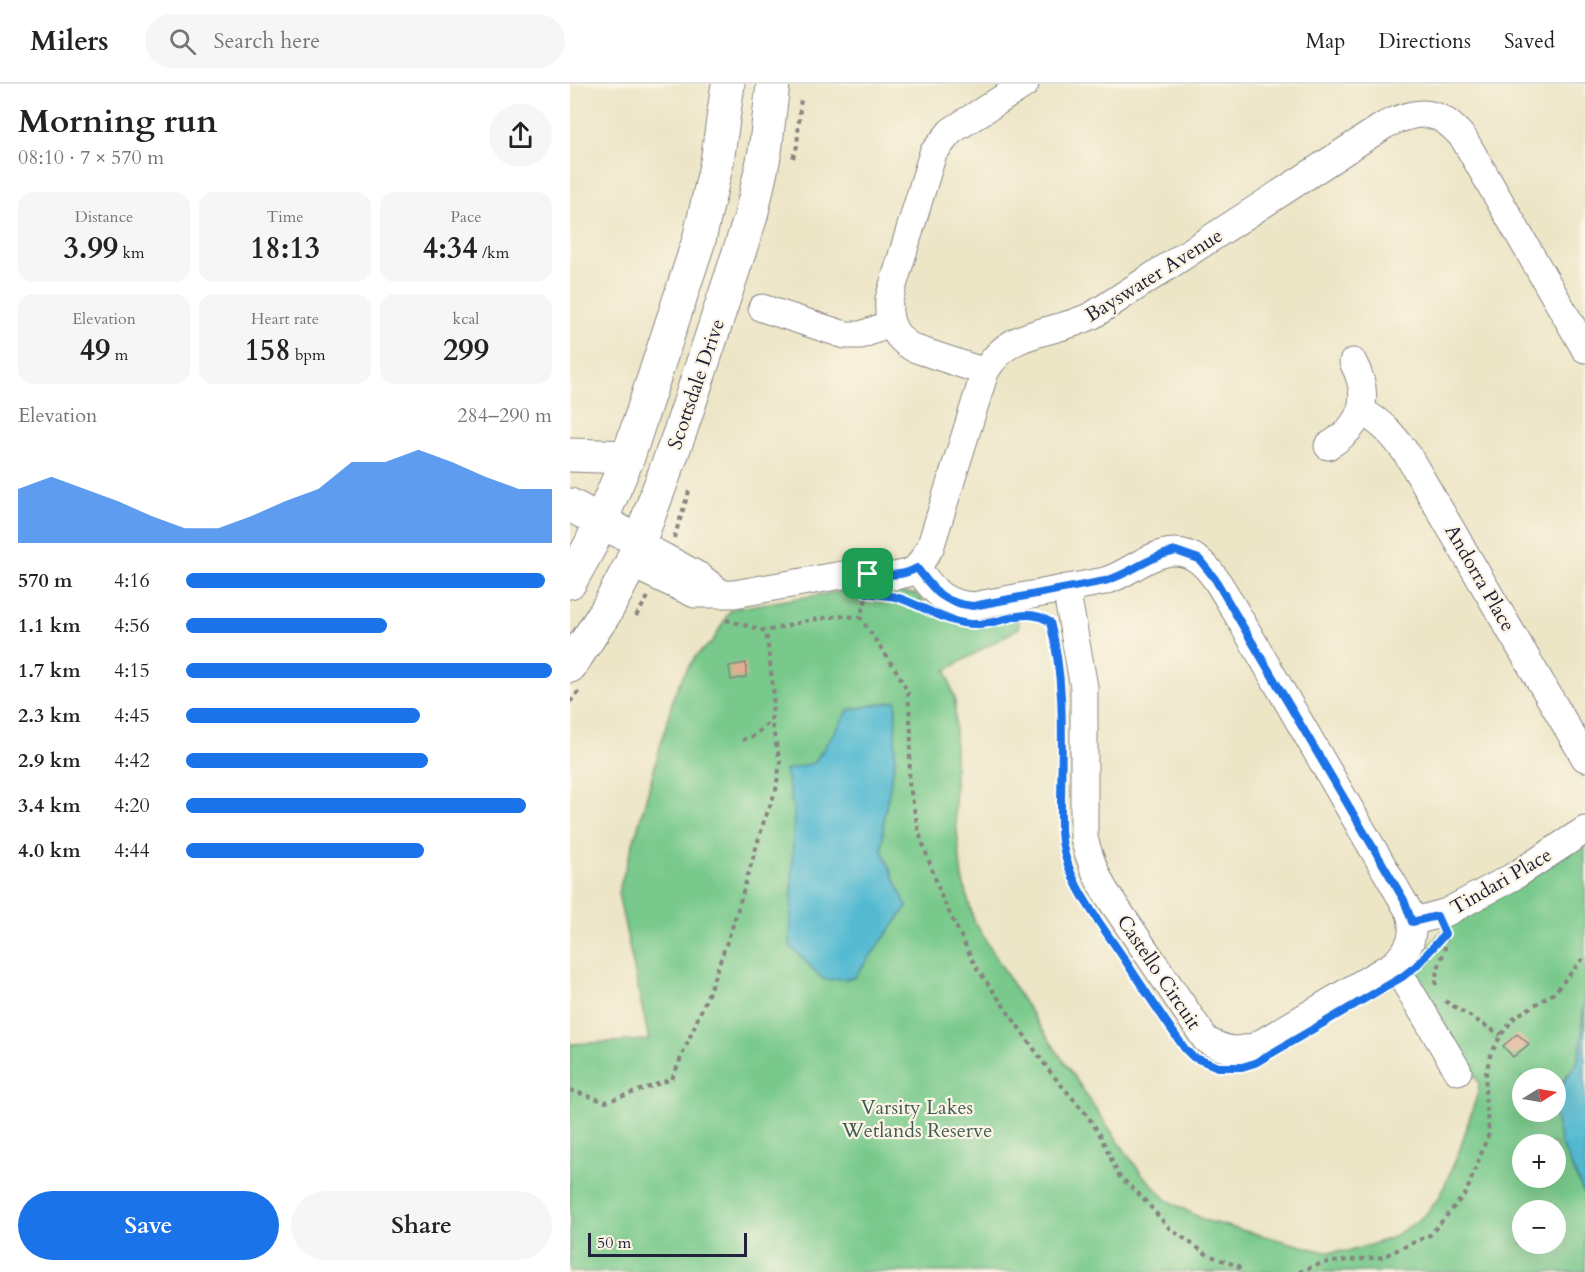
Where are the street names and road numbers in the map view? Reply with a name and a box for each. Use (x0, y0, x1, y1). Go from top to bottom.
street label: Bayswater Avenue (1080, 222, 1228, 328)
street label: Scottsdale Drive (661, 315, 731, 453)
street label: Andorra Place (1438, 520, 1522, 636)
street label: Tindari Place (1445, 841, 1557, 921)
street label: Castello Circuit (1111, 909, 1208, 1035)

